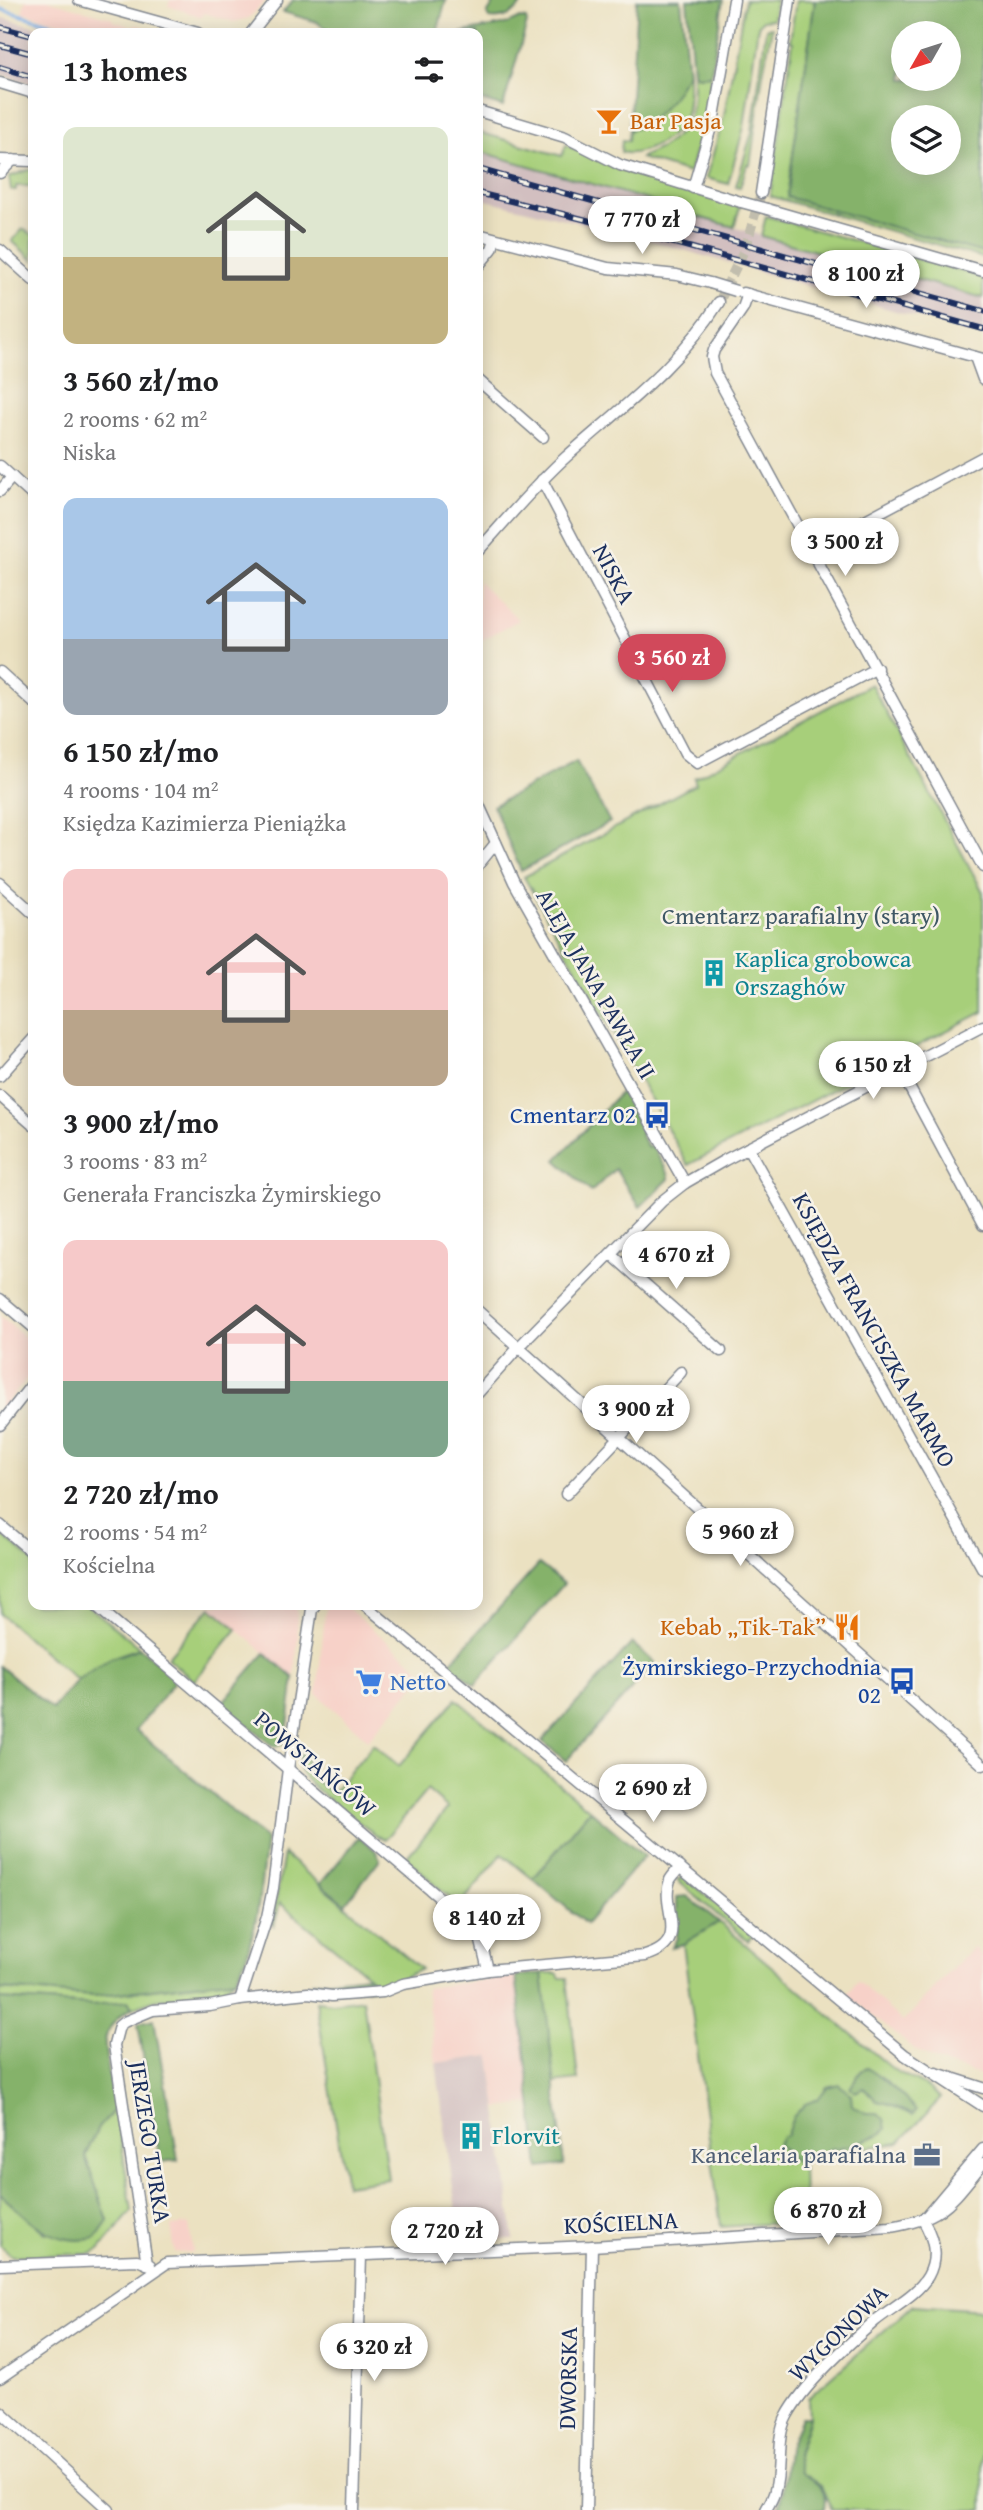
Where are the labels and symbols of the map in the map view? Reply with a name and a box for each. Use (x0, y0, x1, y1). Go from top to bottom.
north arrow (891, 21, 961, 91)
place label: Bar Pasja (630, 103, 722, 138)
bar icon: Bar Pasja (594, 106, 624, 136)
pin: 7 770 zł (570, 196, 714, 256)
pin: 8 100 zł (794, 250, 938, 310)
pin: 3 500 zł (773, 518, 917, 578)
street label: NISKA (584, 537, 645, 610)
pin: 3 560 zł (600, 634, 744, 694)
street label: ALEJA JANA PAWŁA II (528, 882, 665, 1085)
park label: Cmentarz parafialny (stary) (662, 898, 940, 933)
place label: Kaplica grobowca Orszaghów (735, 941, 912, 1004)
building icon: Kaplica grobowca Orszaghów (699, 958, 729, 988)
pin: 6 150 zł (801, 1042, 945, 1101)
place label: Cmentarz 02 (510, 1097, 636, 1132)
bus stop icon: Cmentarz 02 (642, 1100, 672, 1130)
street label: KSIĘDZA FRANCISZKA MARMO (784, 1186, 965, 1474)
pin: 4 670 zł (604, 1232, 748, 1291)
pin: 3 900 zł (564, 1386, 708, 1445)
pin: 5 960 zł (668, 1508, 812, 1568)
place label: Kebab „Tik-Tak” (660, 1609, 826, 1644)
restaurant icon: Kebab „Tik-Tak” (832, 1612, 862, 1642)
place label: Żymirskiego-Przychodnia 02 (622, 1649, 882, 1712)
place label: Netto (390, 1664, 446, 1699)
bus stop icon: Żymirskiego-Przychodnia 02 (887, 1666, 917, 1696)
supermarket icon: Netto (354, 1667, 384, 1697)
street label: POWSTAŃCÓW (247, 1702, 384, 1826)
pin: 2 690 zł (581, 1764, 725, 1824)
pin: 8 140 zł (415, 1895, 559, 1954)
street label: JERZEGO TURKA (120, 2055, 181, 2226)
place label: Florvit (492, 2118, 560, 2153)
building icon: Florvit (456, 2121, 486, 2151)
place label: Kancelaria parafialna (691, 2137, 907, 2172)
office icon: Kancelaria parafialna (912, 2140, 942, 2170)
pin: 6 870 zł (756, 2188, 900, 2247)
street label: KOŚCIELNA (563, 2202, 679, 2243)
pin: 2 720 zł (373, 2208, 517, 2267)
street label: WYGONOWA (780, 2276, 896, 2389)
pin: 6 320 zł (302, 2324, 446, 2383)
street label: DWORSKA (549, 2326, 586, 2430)

